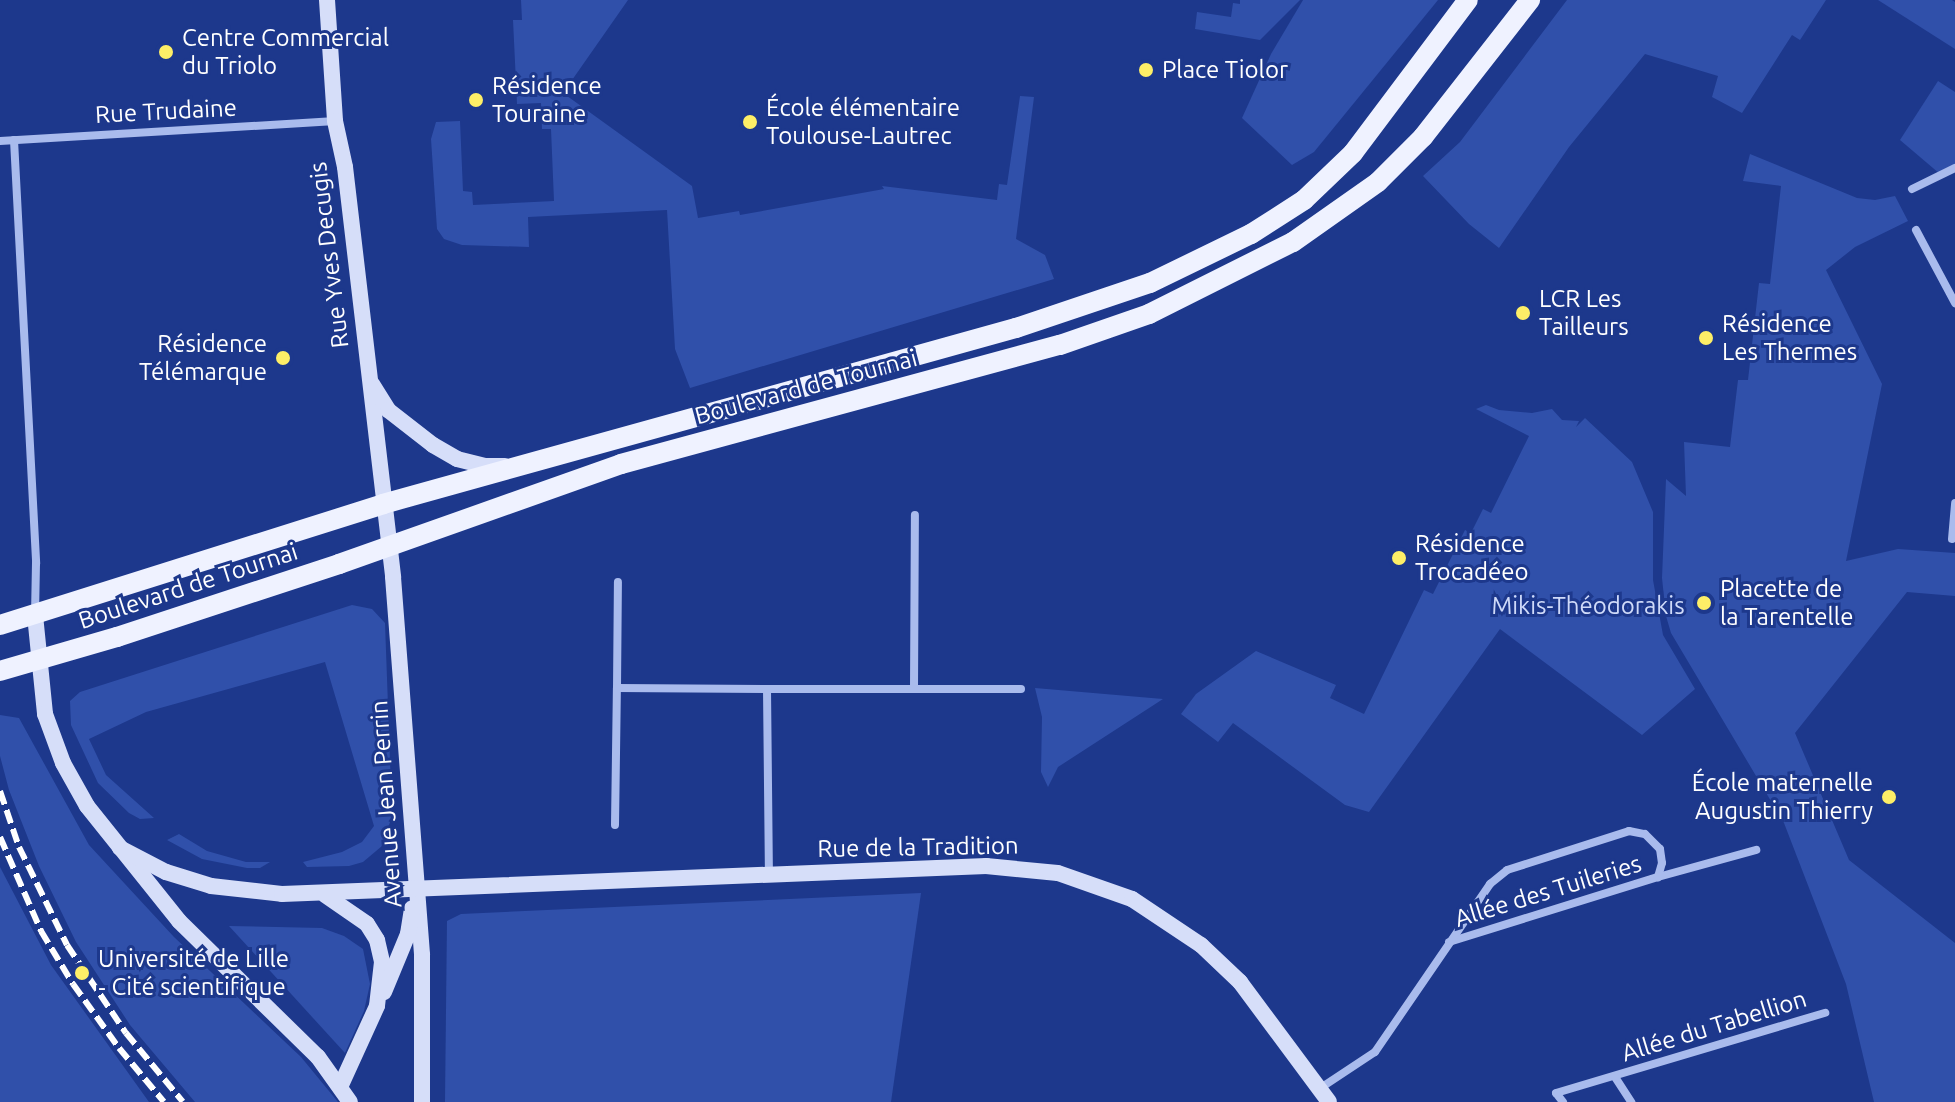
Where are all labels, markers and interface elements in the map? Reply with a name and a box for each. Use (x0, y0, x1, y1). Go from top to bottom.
place label: Centre Commercial du Triolo (182, 24, 389, 80)
marker: Centre Commercial du Triolo (157, 43, 175, 61)
place label: Place Tiolor (1162, 56, 1288, 84)
marker: Place Tiolor (1137, 61, 1155, 79)
place label: Résidence Touraine (492, 72, 602, 128)
marker: Résidence Touraine (467, 91, 485, 109)
street label: Rue Trudaine (94, 93, 238, 129)
place label: École élémentaire Toulouse-Lautrec (766, 94, 960, 150)
marker: École élémentaire Toulouse-Lautrec (741, 113, 759, 131)
street label: Rue Yves Decugis (303, 160, 355, 350)
place label: LCR Les Tailleurs (1539, 285, 1629, 341)
marker: LCR Les Tailleurs (1514, 304, 1532, 322)
place label: Résidence Les Thermes (1722, 310, 1857, 366)
marker: Résidence Les Thermes (1697, 329, 1715, 347)
place label: Résidence Télémarque (139, 330, 267, 386)
street label: Boulevard de Tournai (692, 343, 920, 431)
marker: Résidence Télémarque (274, 349, 292, 367)
place label: Résidence Trocadéeo (1415, 530, 1529, 586)
street label: Boulevard de Tournai (75, 537, 301, 635)
marker: Résidence Trocadéeo (1390, 549, 1408, 567)
place label: Placette de la Tarentelle (1720, 575, 1853, 631)
park label: Mikis-Théodorakis (1491, 592, 1685, 620)
marker: Placette de la Tarentelle (1695, 594, 1713, 612)
street label: Avenue Jean Perrin (364, 699, 408, 909)
place label: École maternelle Augustin Thierry (1692, 769, 1873, 825)
marker: École maternelle Augustin Thierry (1880, 788, 1898, 806)
street label: Rue de la Tradition (817, 831, 1019, 863)
street label: Allée des Tuileries (1451, 849, 1645, 933)
place label: Université de Lille ‐ Cité scientifique (98, 945, 289, 1001)
marker: Université de Lille ‐ Cité scientifique (73, 964, 91, 982)
street label: Allée du Tabellion (1618, 984, 1810, 1068)

